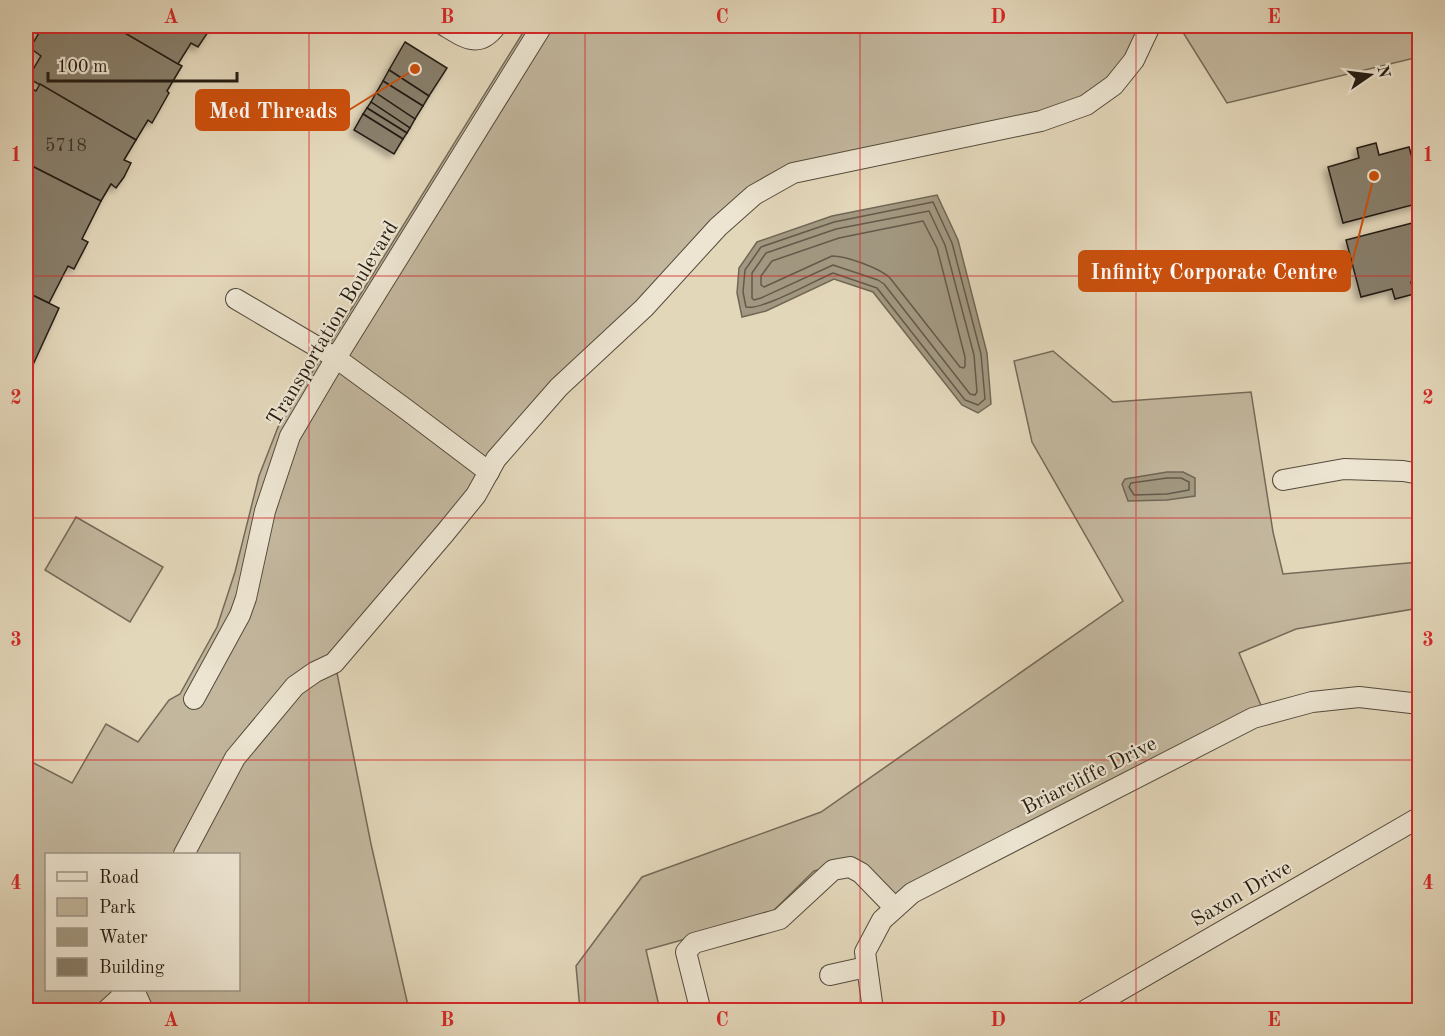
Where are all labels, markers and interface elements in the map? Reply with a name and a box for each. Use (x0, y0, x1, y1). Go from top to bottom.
text: A (163, 8, 179, 28)
text: B (440, 8, 454, 28)
text: C (715, 8, 729, 28)
text: D (990, 8, 1006, 28)
text: E (1267, 8, 1281, 28)
scale bar (48, 45, 237, 83)
north arrow (1340, 45, 1400, 105)
text: 100 m (57, 58, 108, 76)
text: N (1373, 64, 1392, 80)
callout: Med Threads (196, 90, 349, 130)
text: Med Threads (209, 101, 337, 123)
house number: 5718 (45, 137, 87, 155)
text: 1 (10, 146, 22, 166)
text: 1 (1422, 146, 1434, 166)
street label: Transportation Boulevard (264, 218, 403, 430)
callout: Infinity Corporate Centre (1079, 251, 1350, 291)
text: Infinity Corporate Centre (1090, 262, 1338, 284)
text: 2 (10, 389, 22, 409)
text: 2 (1422, 389, 1434, 409)
text: 3 (10, 631, 22, 651)
text: 3 (1422, 631, 1434, 651)
street label: Briarcliffe Drive (1019, 733, 1160, 819)
legend (45, 853, 240, 991)
street label: Saxon Drive (1188, 857, 1295, 931)
text: Road (99, 869, 139, 887)
text: 4 (10, 874, 22, 894)
text: 4 (1422, 874, 1434, 894)
text: Park (99, 899, 136, 917)
text: Water (99, 929, 148, 947)
text: Building (99, 959, 165, 977)
text: A (163, 1011, 179, 1031)
text: B (440, 1011, 454, 1031)
text: C (715, 1011, 729, 1031)
text: D (990, 1011, 1006, 1031)
text: E (1267, 1011, 1281, 1031)

